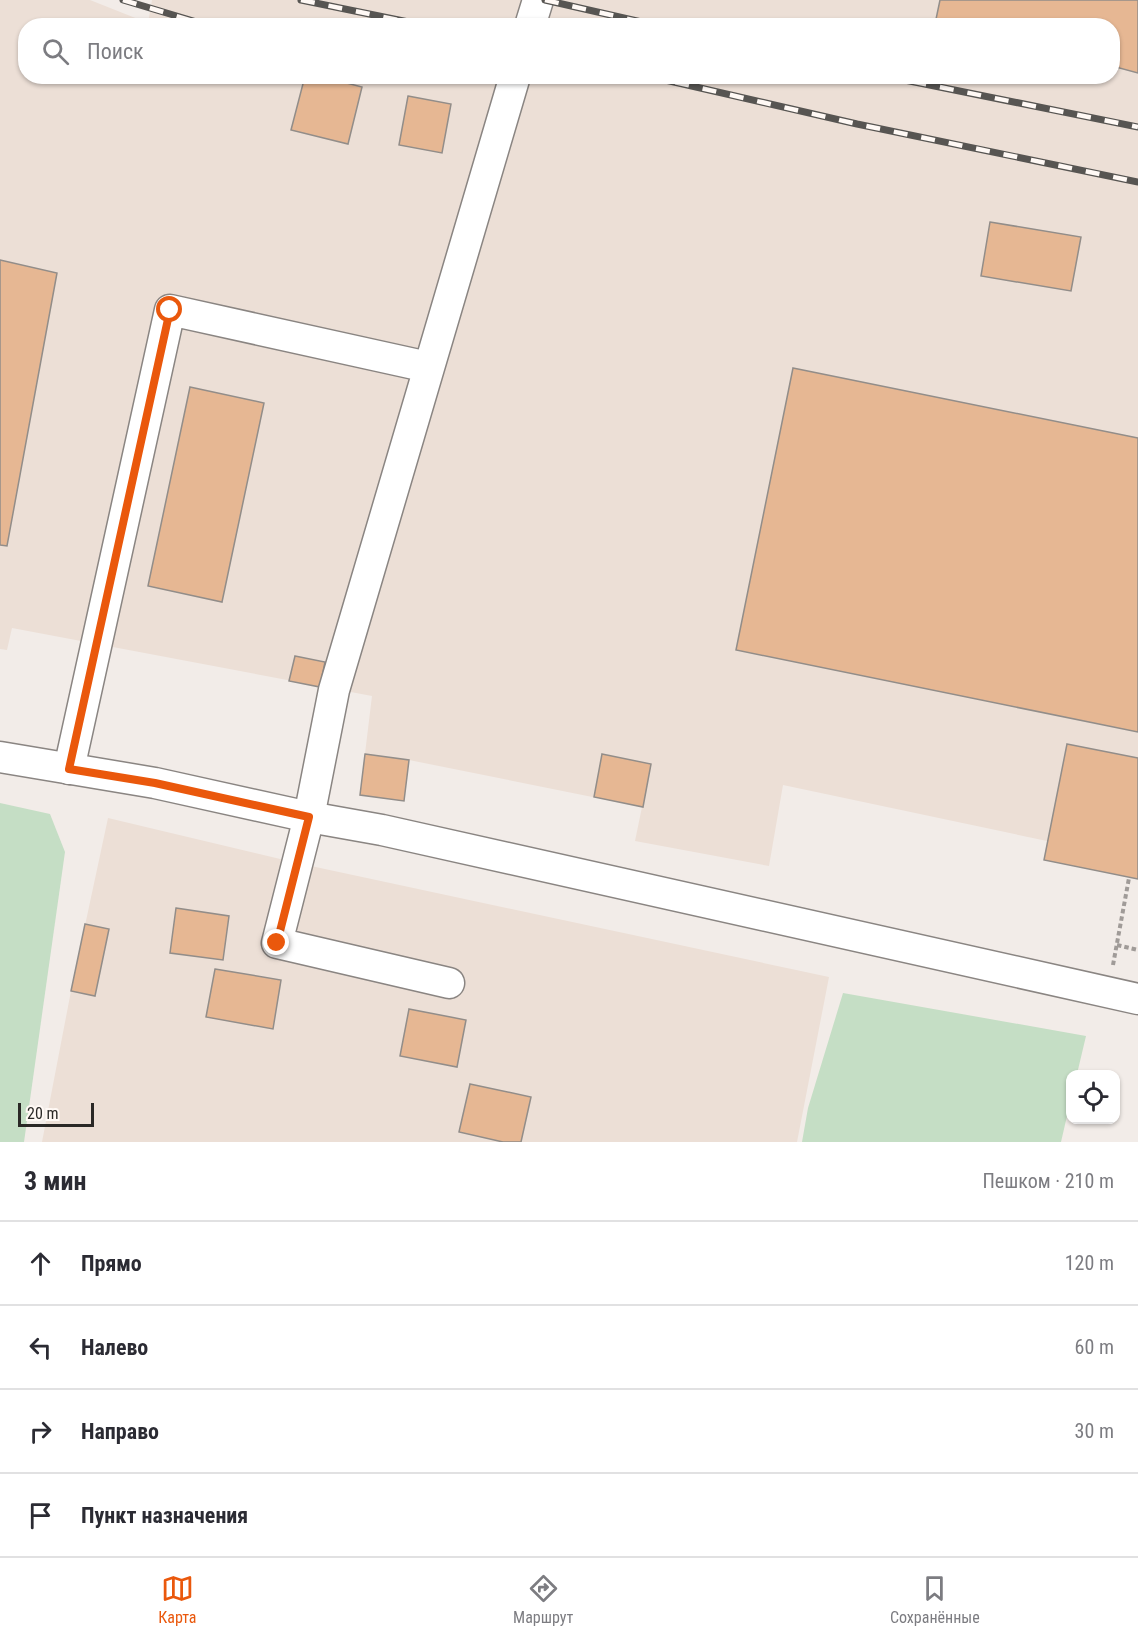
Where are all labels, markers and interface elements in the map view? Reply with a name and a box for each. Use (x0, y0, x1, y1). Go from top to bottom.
search box (18, 18, 1120, 84)
icon: search (39, 35, 72, 68)
text: Поиск (87, 39, 144, 64)
route start (156, 296, 182, 322)
route end (263, 929, 289, 955)
map controls (1066, 1070, 1120, 1124)
button: locate (1066, 1070, 1120, 1124)
scale bar (18, 1100, 94, 1128)
text: 20 m (27, 1104, 59, 1123)
text: 3 мин (24, 1166, 86, 1196)
text: Пешком · 210 m (982, 1169, 1114, 1193)
icon: ahead (24, 1247, 57, 1280)
text: Прямо (81, 1251, 142, 1276)
text: 120 m (1065, 1251, 1114, 1275)
icon: left (24, 1331, 57, 1364)
text: Налево (81, 1335, 148, 1360)
text: 60 m (1075, 1335, 1114, 1359)
icon: right (24, 1415, 57, 1448)
text: Направо (81, 1419, 159, 1444)
text: 30 m (1075, 1419, 1114, 1443)
icon: arrive (24, 1499, 57, 1532)
text: Пункт назначения (81, 1503, 248, 1528)
tab: Карта (158, 1572, 197, 1627)
tab: Маршрут (513, 1572, 573, 1627)
tab: Сохранённые (890, 1572, 980, 1627)

